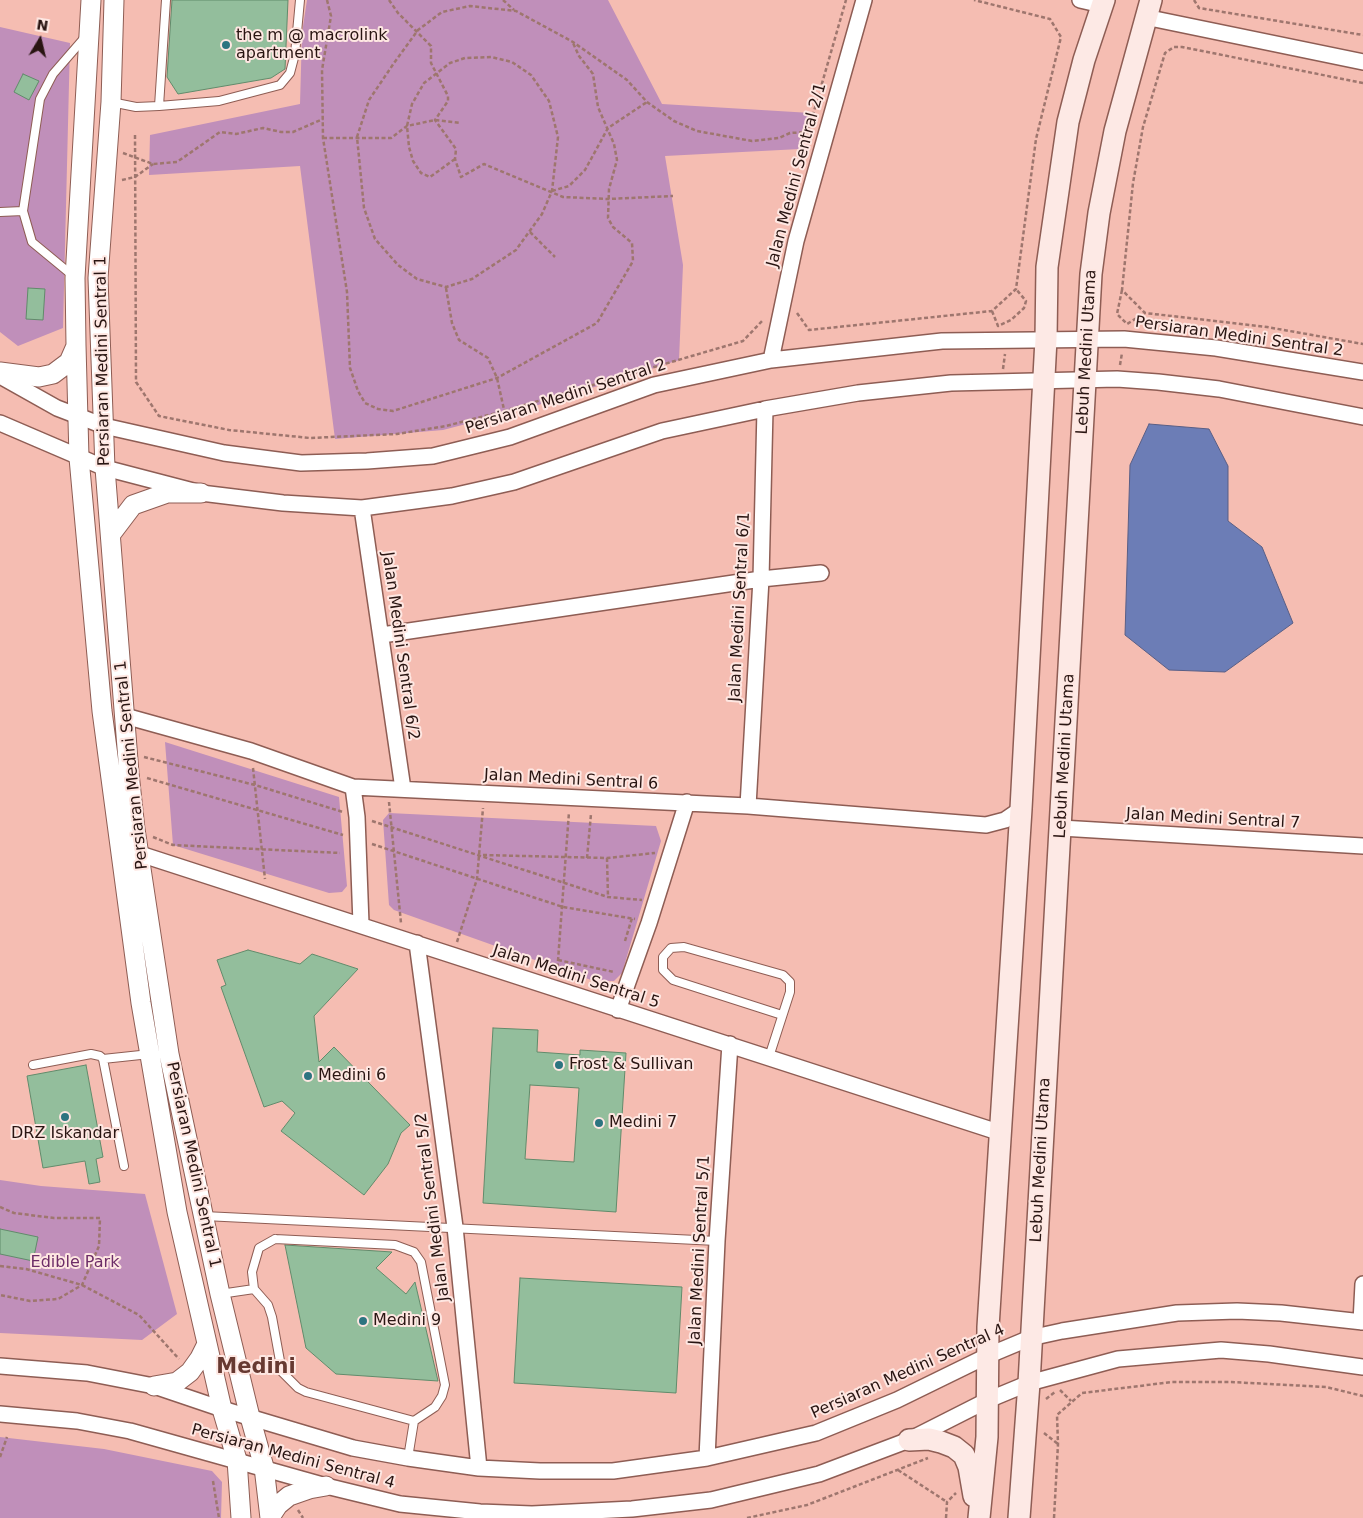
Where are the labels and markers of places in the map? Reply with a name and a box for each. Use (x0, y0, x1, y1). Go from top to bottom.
place label: the m @ macrolink apartment (236, 26, 388, 64)
marker: the m @ macrolink apartment (220, 39, 232, 51)
place label: Frost & Sullivan (569, 1055, 693, 1075)
marker: Frost & Sullivan (553, 1059, 565, 1071)
place label: Medini 6 (318, 1066, 386, 1086)
marker: Medini 6 (302, 1070, 314, 1082)
marker: DRZ Iskandar (59, 1111, 71, 1123)
place label: Medini 7 (609, 1113, 677, 1133)
marker: Medini 7 (593, 1117, 605, 1129)
place label: DRZ Iskandar (11, 1124, 119, 1144)
place label: Medini 9 (373, 1311, 441, 1331)
marker: Medini 9 (357, 1315, 369, 1327)

